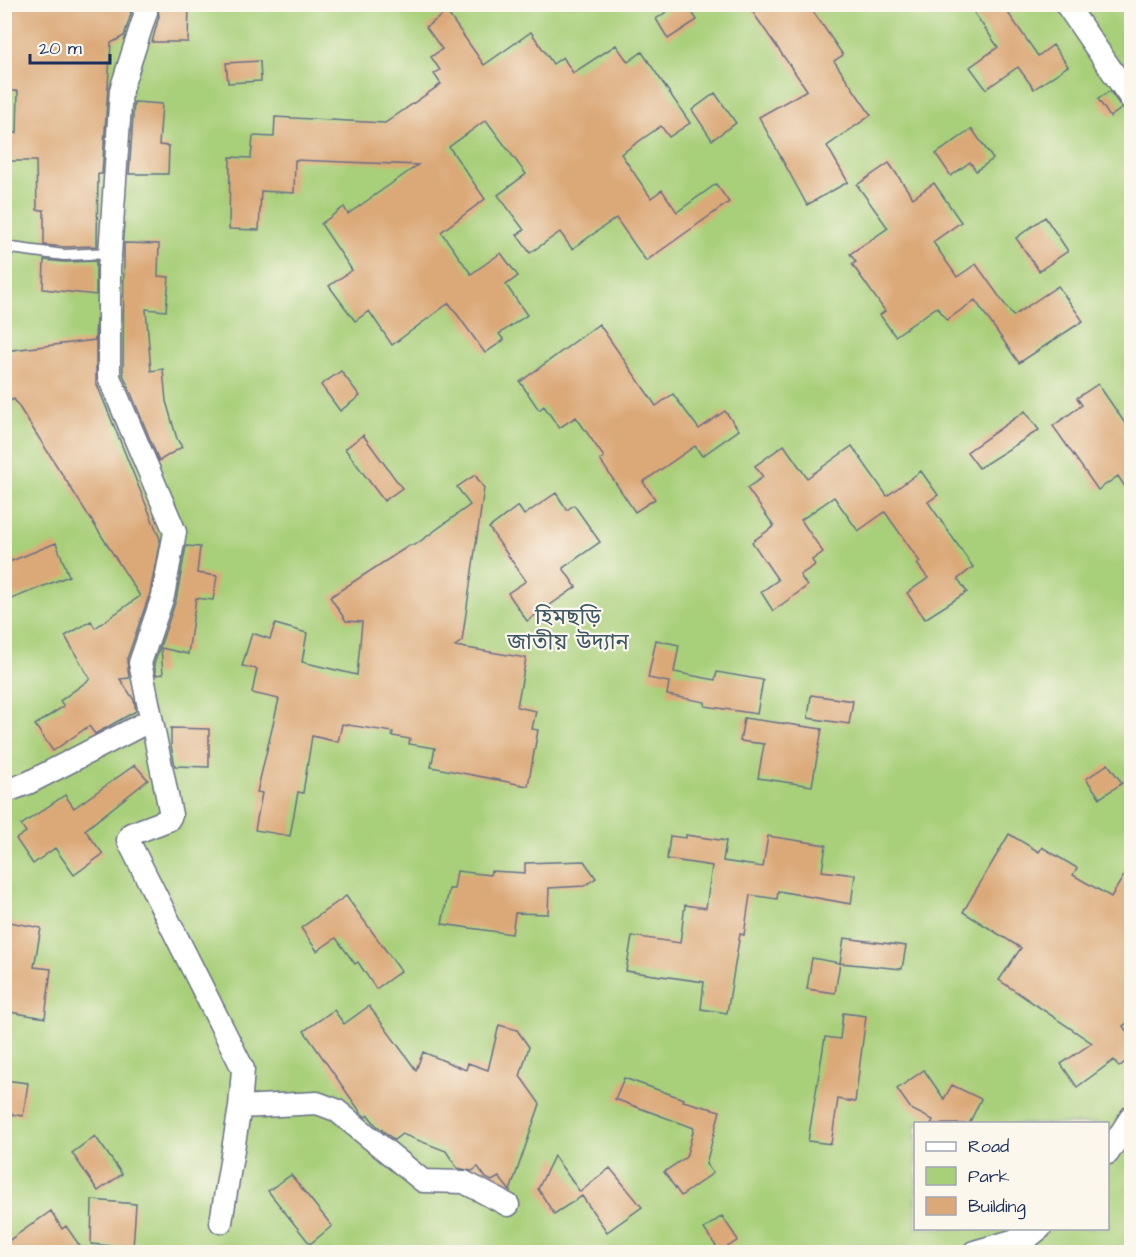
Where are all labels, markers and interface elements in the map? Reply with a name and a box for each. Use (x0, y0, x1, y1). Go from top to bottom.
scale bar (30, 27, 110, 65)
text: 20 m (39, 36, 82, 61)
park label: হিমছড়ি জাতীয় উদ্যান (506, 602, 630, 658)
legend (914, 1122, 1109, 1230)
text: Road (968, 1134, 1009, 1159)
text: Park (968, 1164, 1010, 1189)
text: Building (968, 1194, 1026, 1220)

